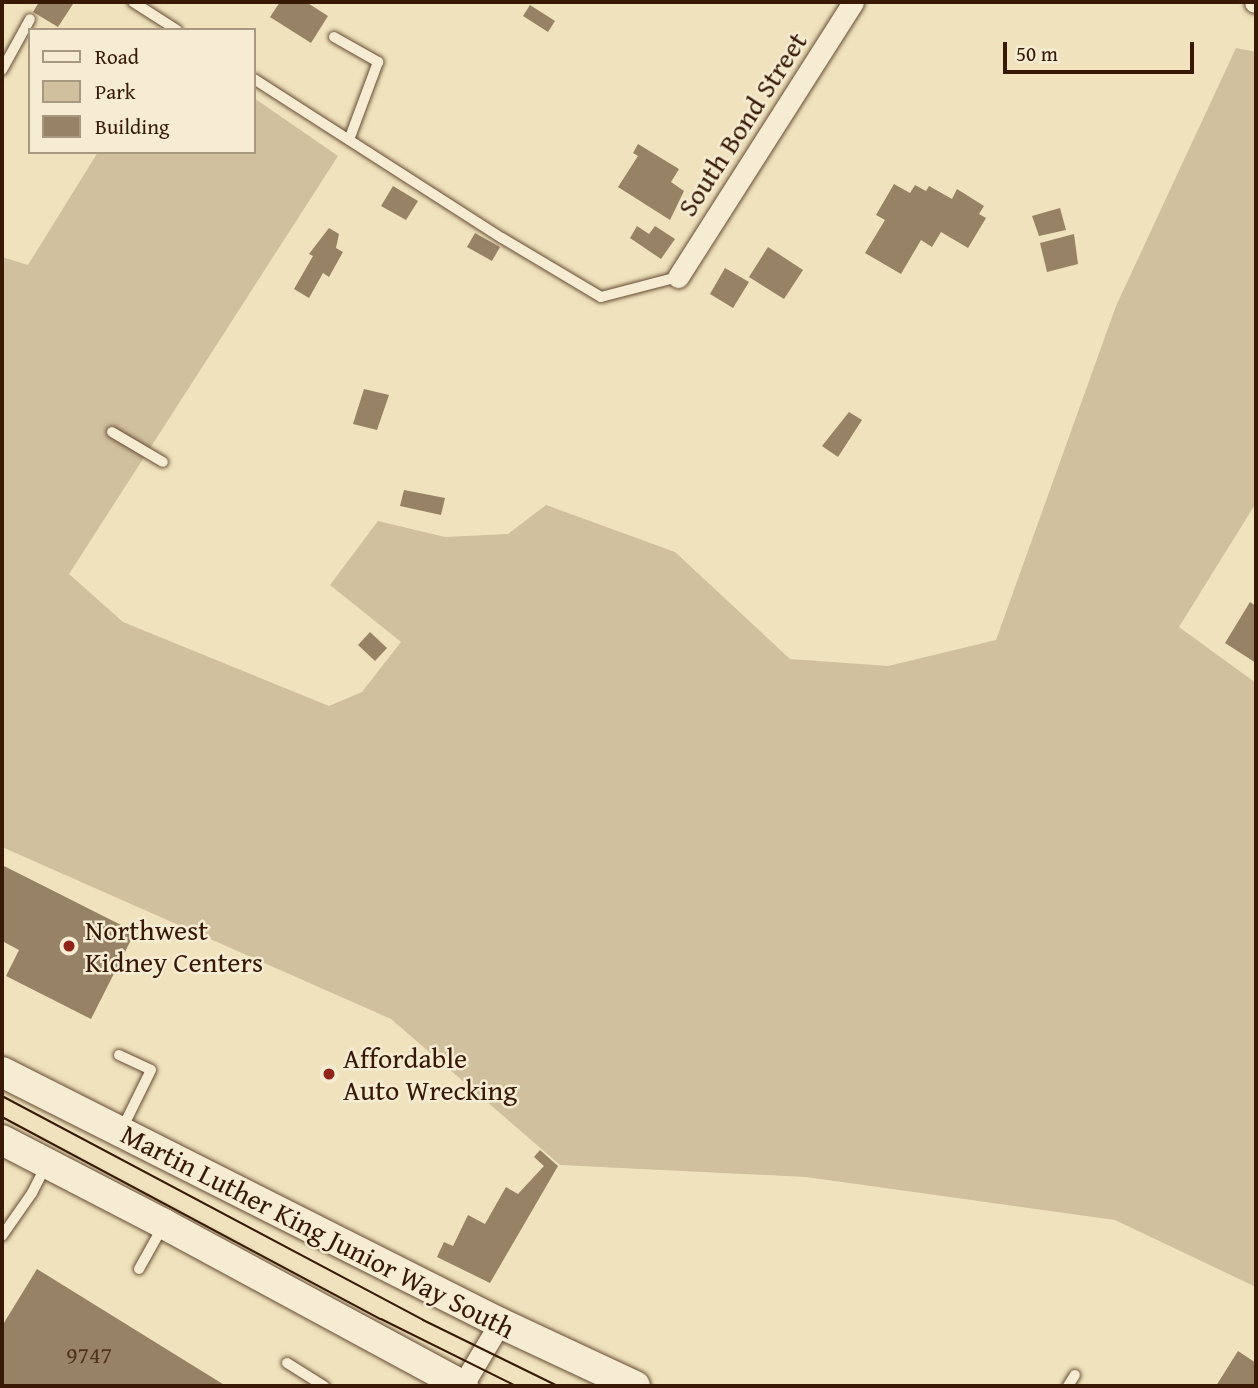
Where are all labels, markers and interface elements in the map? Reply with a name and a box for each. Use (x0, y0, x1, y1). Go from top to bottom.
street label: South Bond Street (670, 26, 814, 222)
legend (28, 28, 256, 154)
scale bar (1006, 28, 1197, 72)
text: 50 m (1016, 38, 1058, 69)
text: Road (95, 41, 139, 72)
text: Park (95, 76, 136, 107)
text: Building (95, 111, 169, 142)
place label: Northwest Kidney Centers (85, 913, 263, 979)
marker: Northwest Kidney Centers (59, 936, 79, 956)
place label: Affordable Auto Wrecking (343, 1041, 517, 1107)
marker: Affordable Auto Wrecking (321, 1066, 337, 1082)
street label: Martin Luther King Junior Way South (116, 1117, 520, 1345)
house number: 9747 (66, 1341, 112, 1369)

